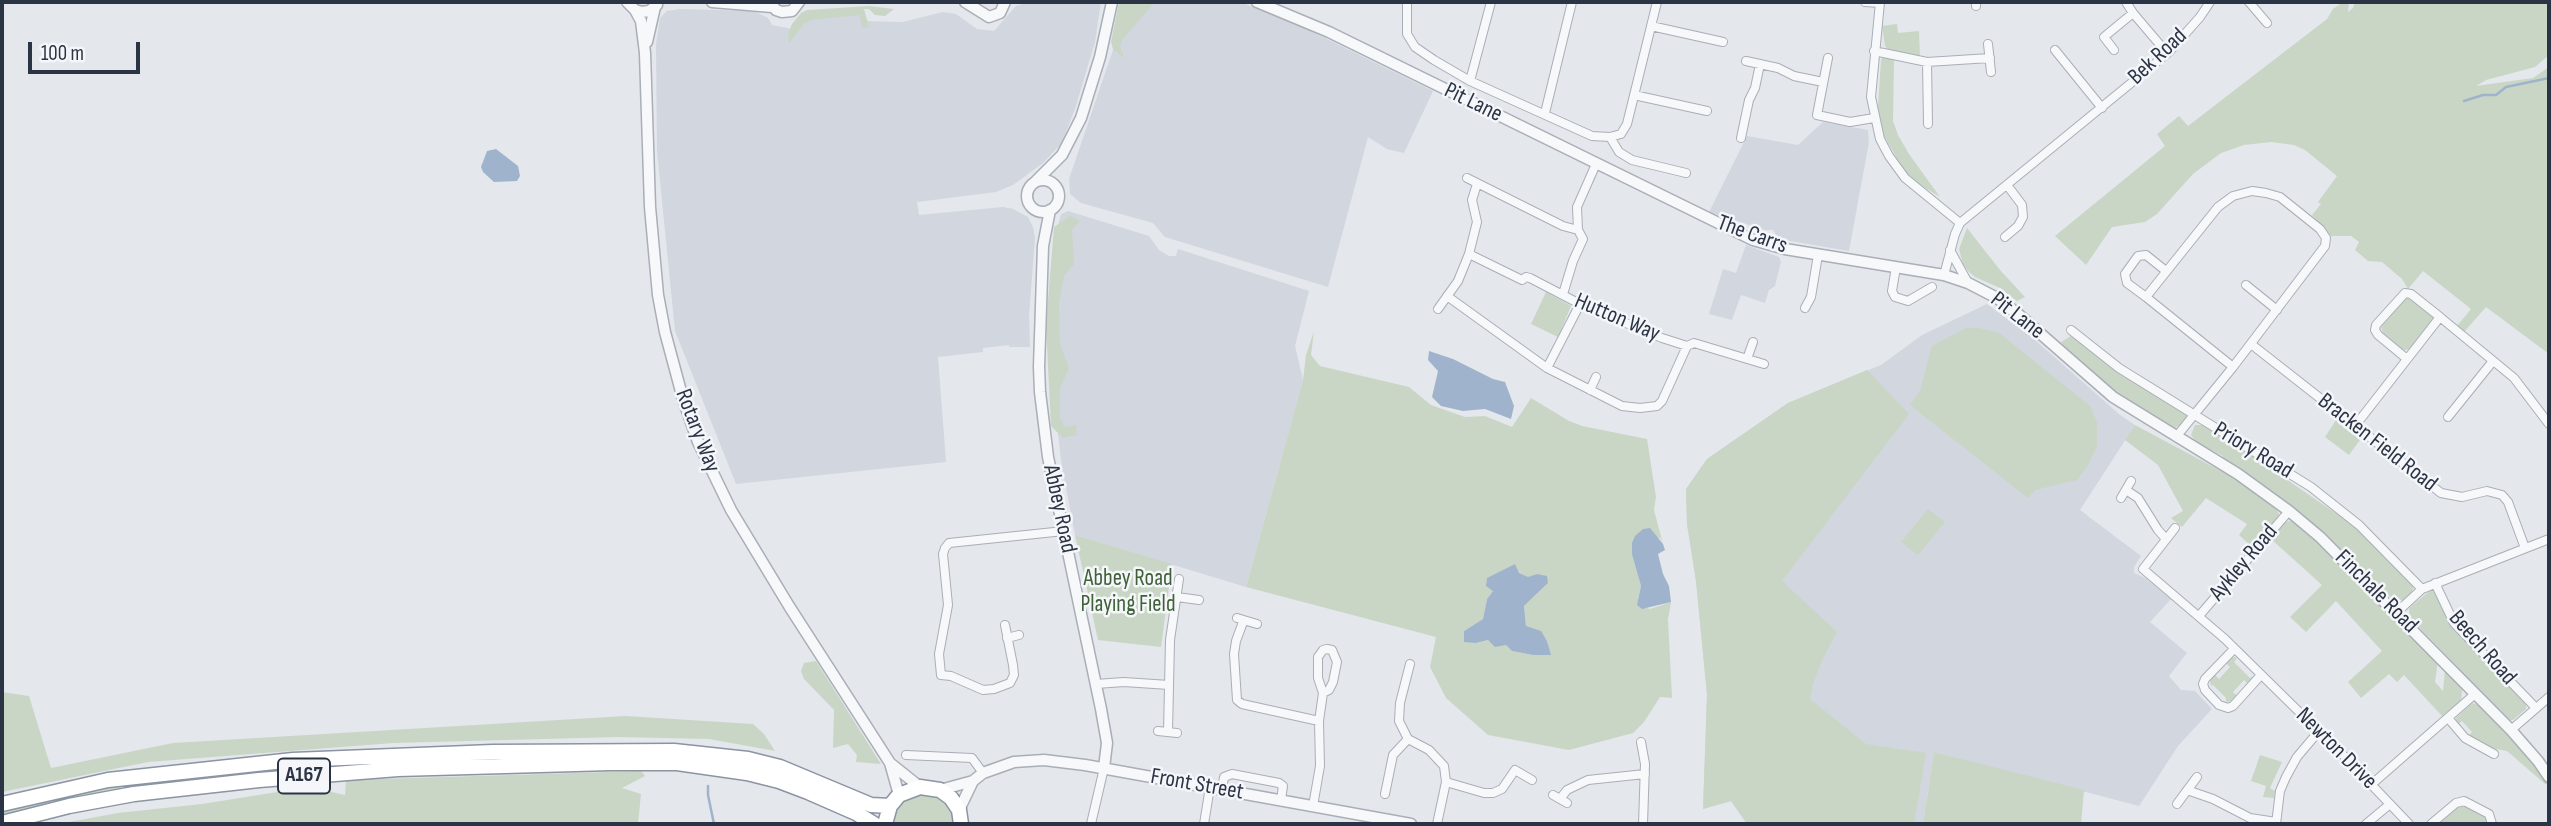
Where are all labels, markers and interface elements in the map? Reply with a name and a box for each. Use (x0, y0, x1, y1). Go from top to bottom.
street label: Bek Road (2123, 23, 2193, 91)
scale bar (32, 28, 144, 72)
text: 100 m (41, 41, 84, 66)
street label: Pit Lane (1439, 77, 1507, 129)
street label: The Carrs (1713, 210, 1791, 260)
street label: Pit Lane (1984, 286, 2050, 346)
street label: Hutton Way (1570, 288, 1664, 348)
street label: Rotary Way (669, 385, 725, 477)
street label: Bracken Field Road (2312, 388, 2442, 498)
street label: Priory Road (2208, 417, 2298, 485)
street label: Abbey Road (1036, 463, 1082, 555)
street label: Aykley Road (2204, 519, 2284, 607)
street label: Finchale Road (2329, 545, 2423, 639)
park label: Abbey Road Playing Field (1081, 565, 1175, 619)
street label: Beech Road (2442, 605, 2522, 691)
street label: Newton Drive (2290, 703, 2382, 795)
road number: A167 (278, 758, 330, 794)
street label: Front Street (1148, 763, 1246, 807)

